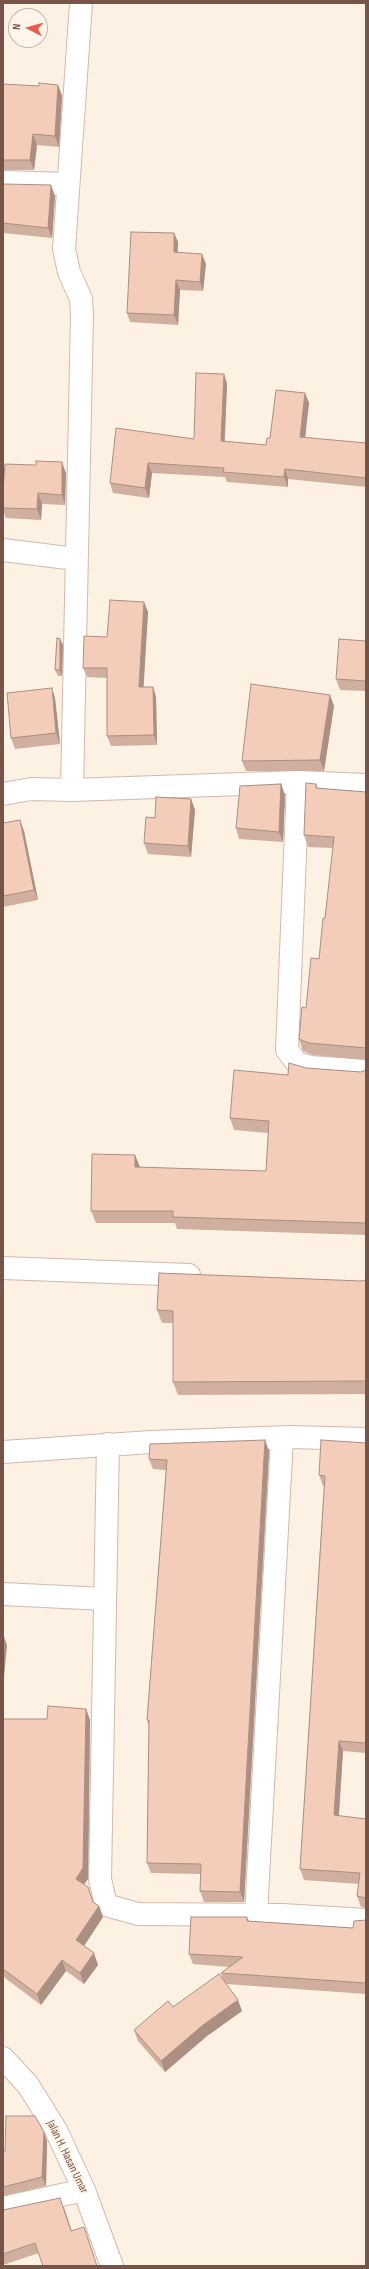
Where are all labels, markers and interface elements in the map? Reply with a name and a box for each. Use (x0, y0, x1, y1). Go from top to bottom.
north arrow (8, 8, 48, 48)
text: N (10, 23, 23, 30)
street label: Jalan H. Hasan Umar (43, 2118, 91, 2196)

